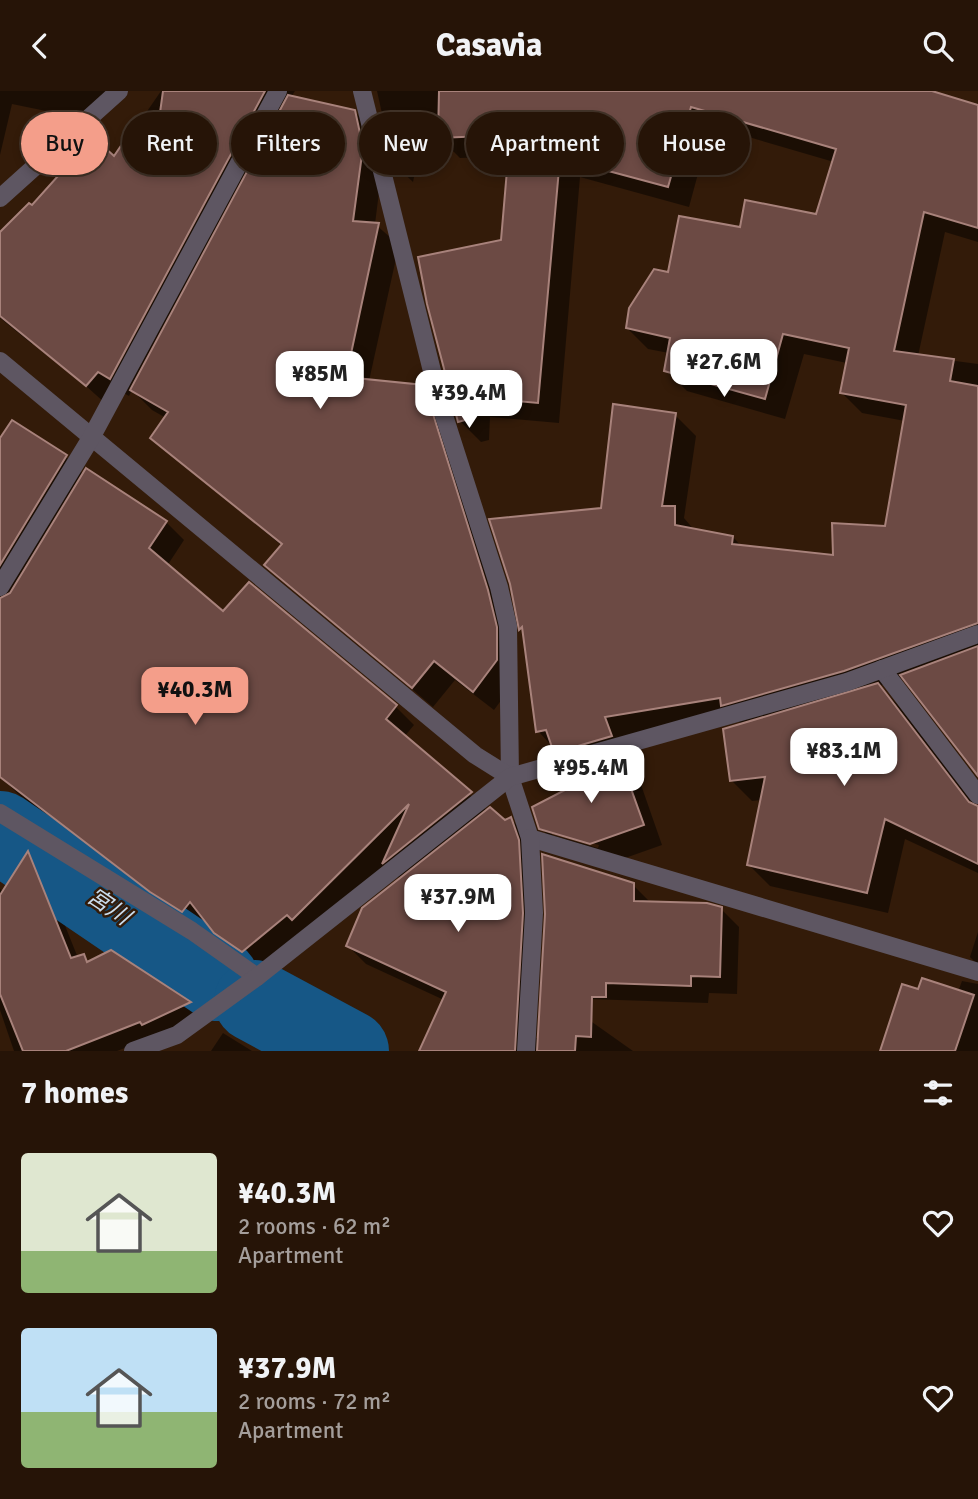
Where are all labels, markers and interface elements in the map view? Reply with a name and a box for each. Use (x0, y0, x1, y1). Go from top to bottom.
text: Casavia (436, 26, 542, 65)
icon: back (21, 27, 59, 65)
icon: search (919, 27, 957, 65)
chip: Buy (21, 112, 108, 175)
chip: Rent (122, 112, 217, 175)
chip: Filters (231, 112, 345, 175)
chip: New (359, 112, 452, 175)
chip: Apartment (466, 112, 624, 175)
chip: House (638, 112, 750, 175)
pin: ¥27.6M (667, 339, 781, 399)
text: ¥27.6M (686, 347, 762, 376)
pin: ¥85M (279, 351, 361, 411)
text: ¥85M (292, 359, 348, 388)
pin: ¥39.4M (412, 371, 526, 430)
text: ¥39.4M (431, 378, 507, 407)
pin: ¥40.3M (138, 667, 252, 727)
text: ¥40.3M (157, 675, 233, 704)
pin: ¥83.1M (787, 729, 901, 788)
text: ¥83.1M (806, 736, 882, 765)
pin: ¥95.4M (534, 745, 648, 805)
text: ¥95.4M (553, 753, 629, 782)
pin: ¥37.9M (401, 875, 515, 934)
water label: 宮川 (82, 882, 138, 933)
text: ¥37.9M (420, 882, 496, 911)
icon: filters (919, 1074, 957, 1112)
text: 7 homes (21, 1075, 128, 1112)
text: ¥40.3M (238, 1175, 336, 1212)
icon: home (77, 1181, 161, 1265)
icon: heart (919, 1204, 957, 1242)
text: 2 rooms · 62 m² (238, 1212, 391, 1241)
text: Apartment (238, 1241, 343, 1270)
text: ¥37.9M (238, 1350, 336, 1387)
icon: home (77, 1356, 161, 1440)
icon: heart (919, 1379, 957, 1417)
text: 2 rooms · 72 m² (238, 1387, 391, 1416)
text: Apartment (238, 1416, 343, 1445)

